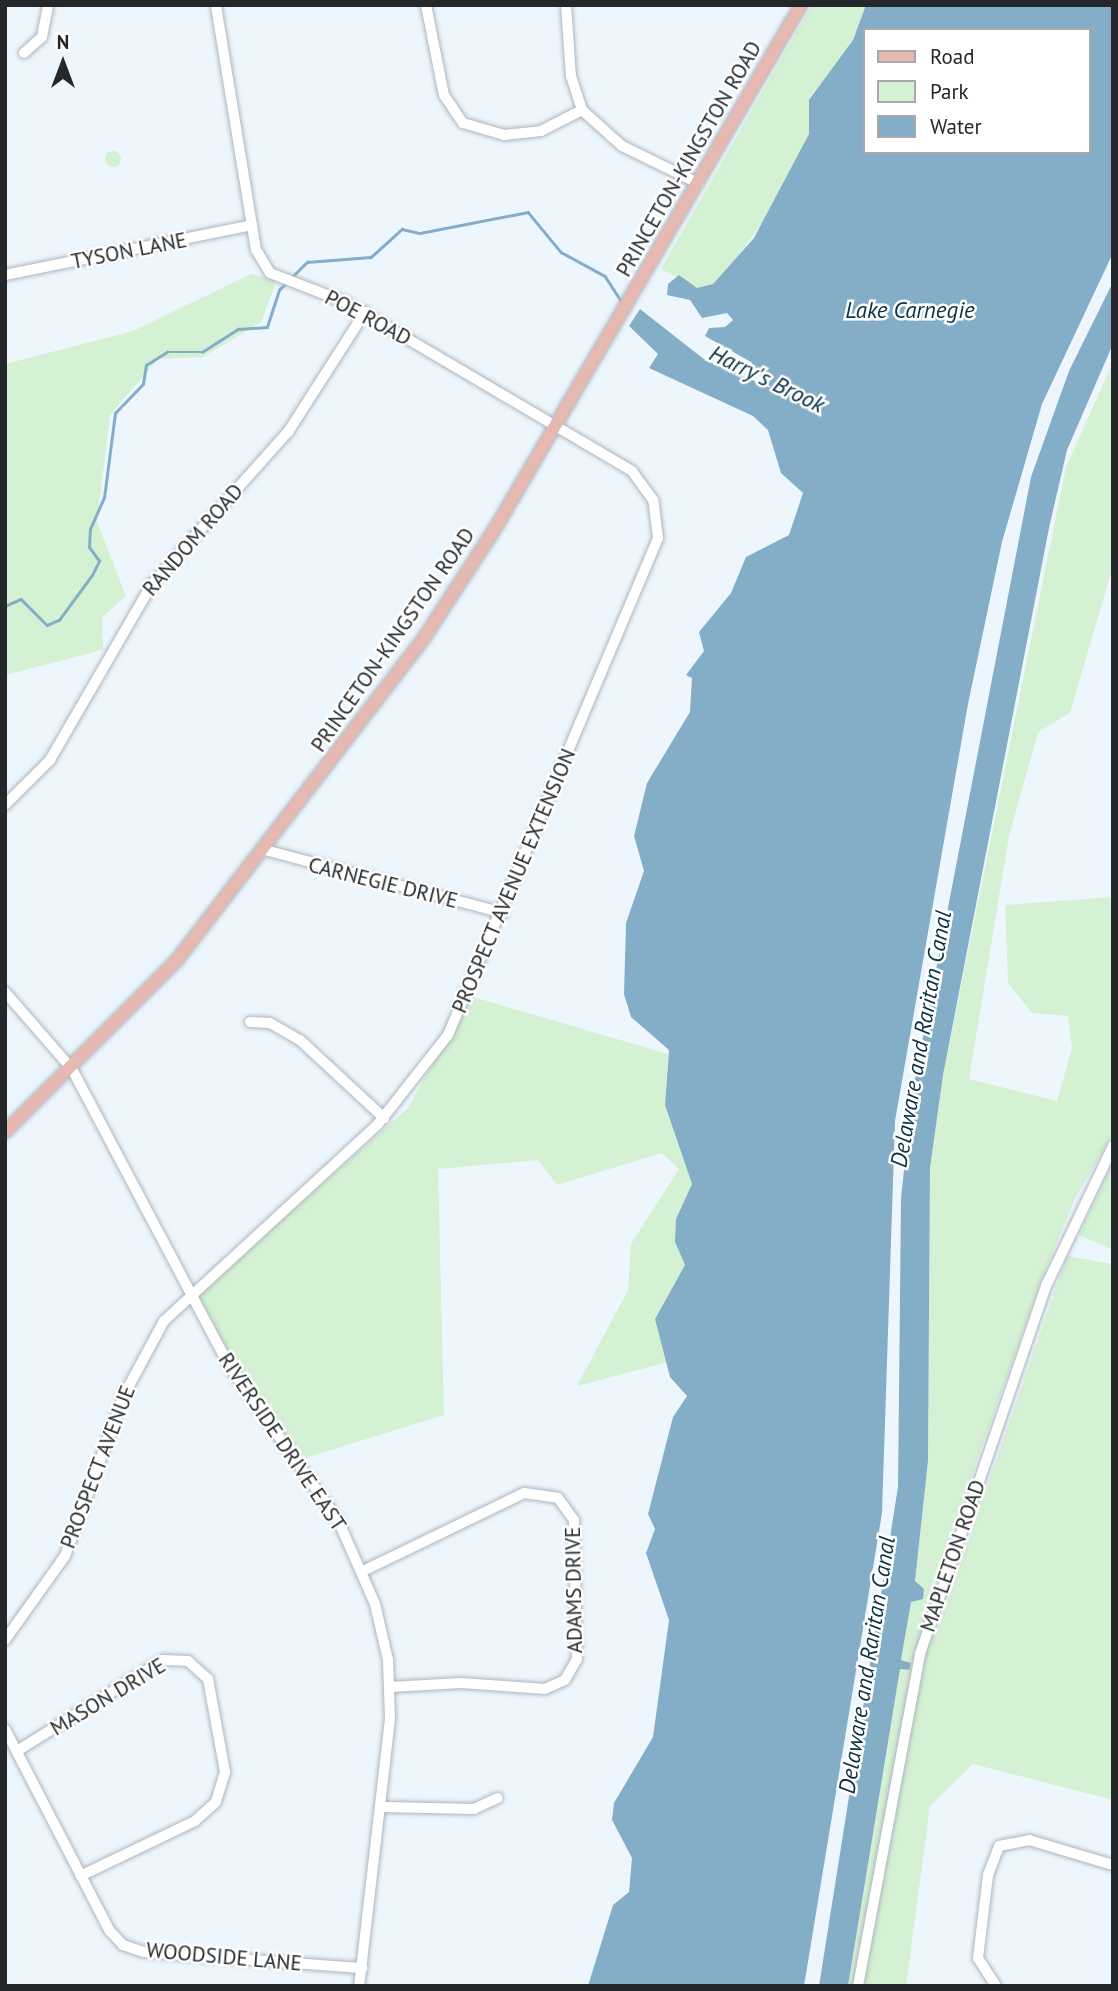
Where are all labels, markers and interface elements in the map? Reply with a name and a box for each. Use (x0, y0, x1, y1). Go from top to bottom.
north arrow (28, 28, 98, 98)
legend (862, 28, 1090, 154)
text: N (57, 30, 69, 54)
street label: PRINCETON-KINGSTON ROAD (611, 37, 767, 281)
text: Road (930, 43, 974, 70)
text: Park (930, 78, 969, 105)
text: Water (930, 113, 982, 140)
street label: TYSON LANE (69, 227, 189, 275)
street label: POE ROAD (321, 285, 415, 351)
water label: Lake Carnegie (845, 296, 975, 324)
water label: Harry's Brook (705, 339, 829, 419)
street label: RANDOM ROAD (138, 479, 248, 601)
street label: PRINCETON-KINGSTON ROAD (306, 523, 480, 757)
street label: PROSPECT AVENUE EXTENSION (447, 744, 581, 1018)
street label: CARNEGIE DRIVE (306, 852, 460, 914)
water label: Delaware and Raritan Canal (885, 908, 957, 1170)
street label: RIVERSIDE DRIVE EAST (213, 1348, 351, 1536)
street label: PROSPECT AVENUE (55, 1381, 141, 1553)
street label: MAPLETON ROAD (915, 1477, 991, 1635)
street label: ADAMS DRIVE (560, 1526, 588, 1654)
water label: Delaware and Raritan Canal (833, 1534, 901, 1796)
street label: MASON DRIVE (46, 1653, 170, 1741)
street label: WOODSIDE LANE (145, 1938, 303, 1976)

